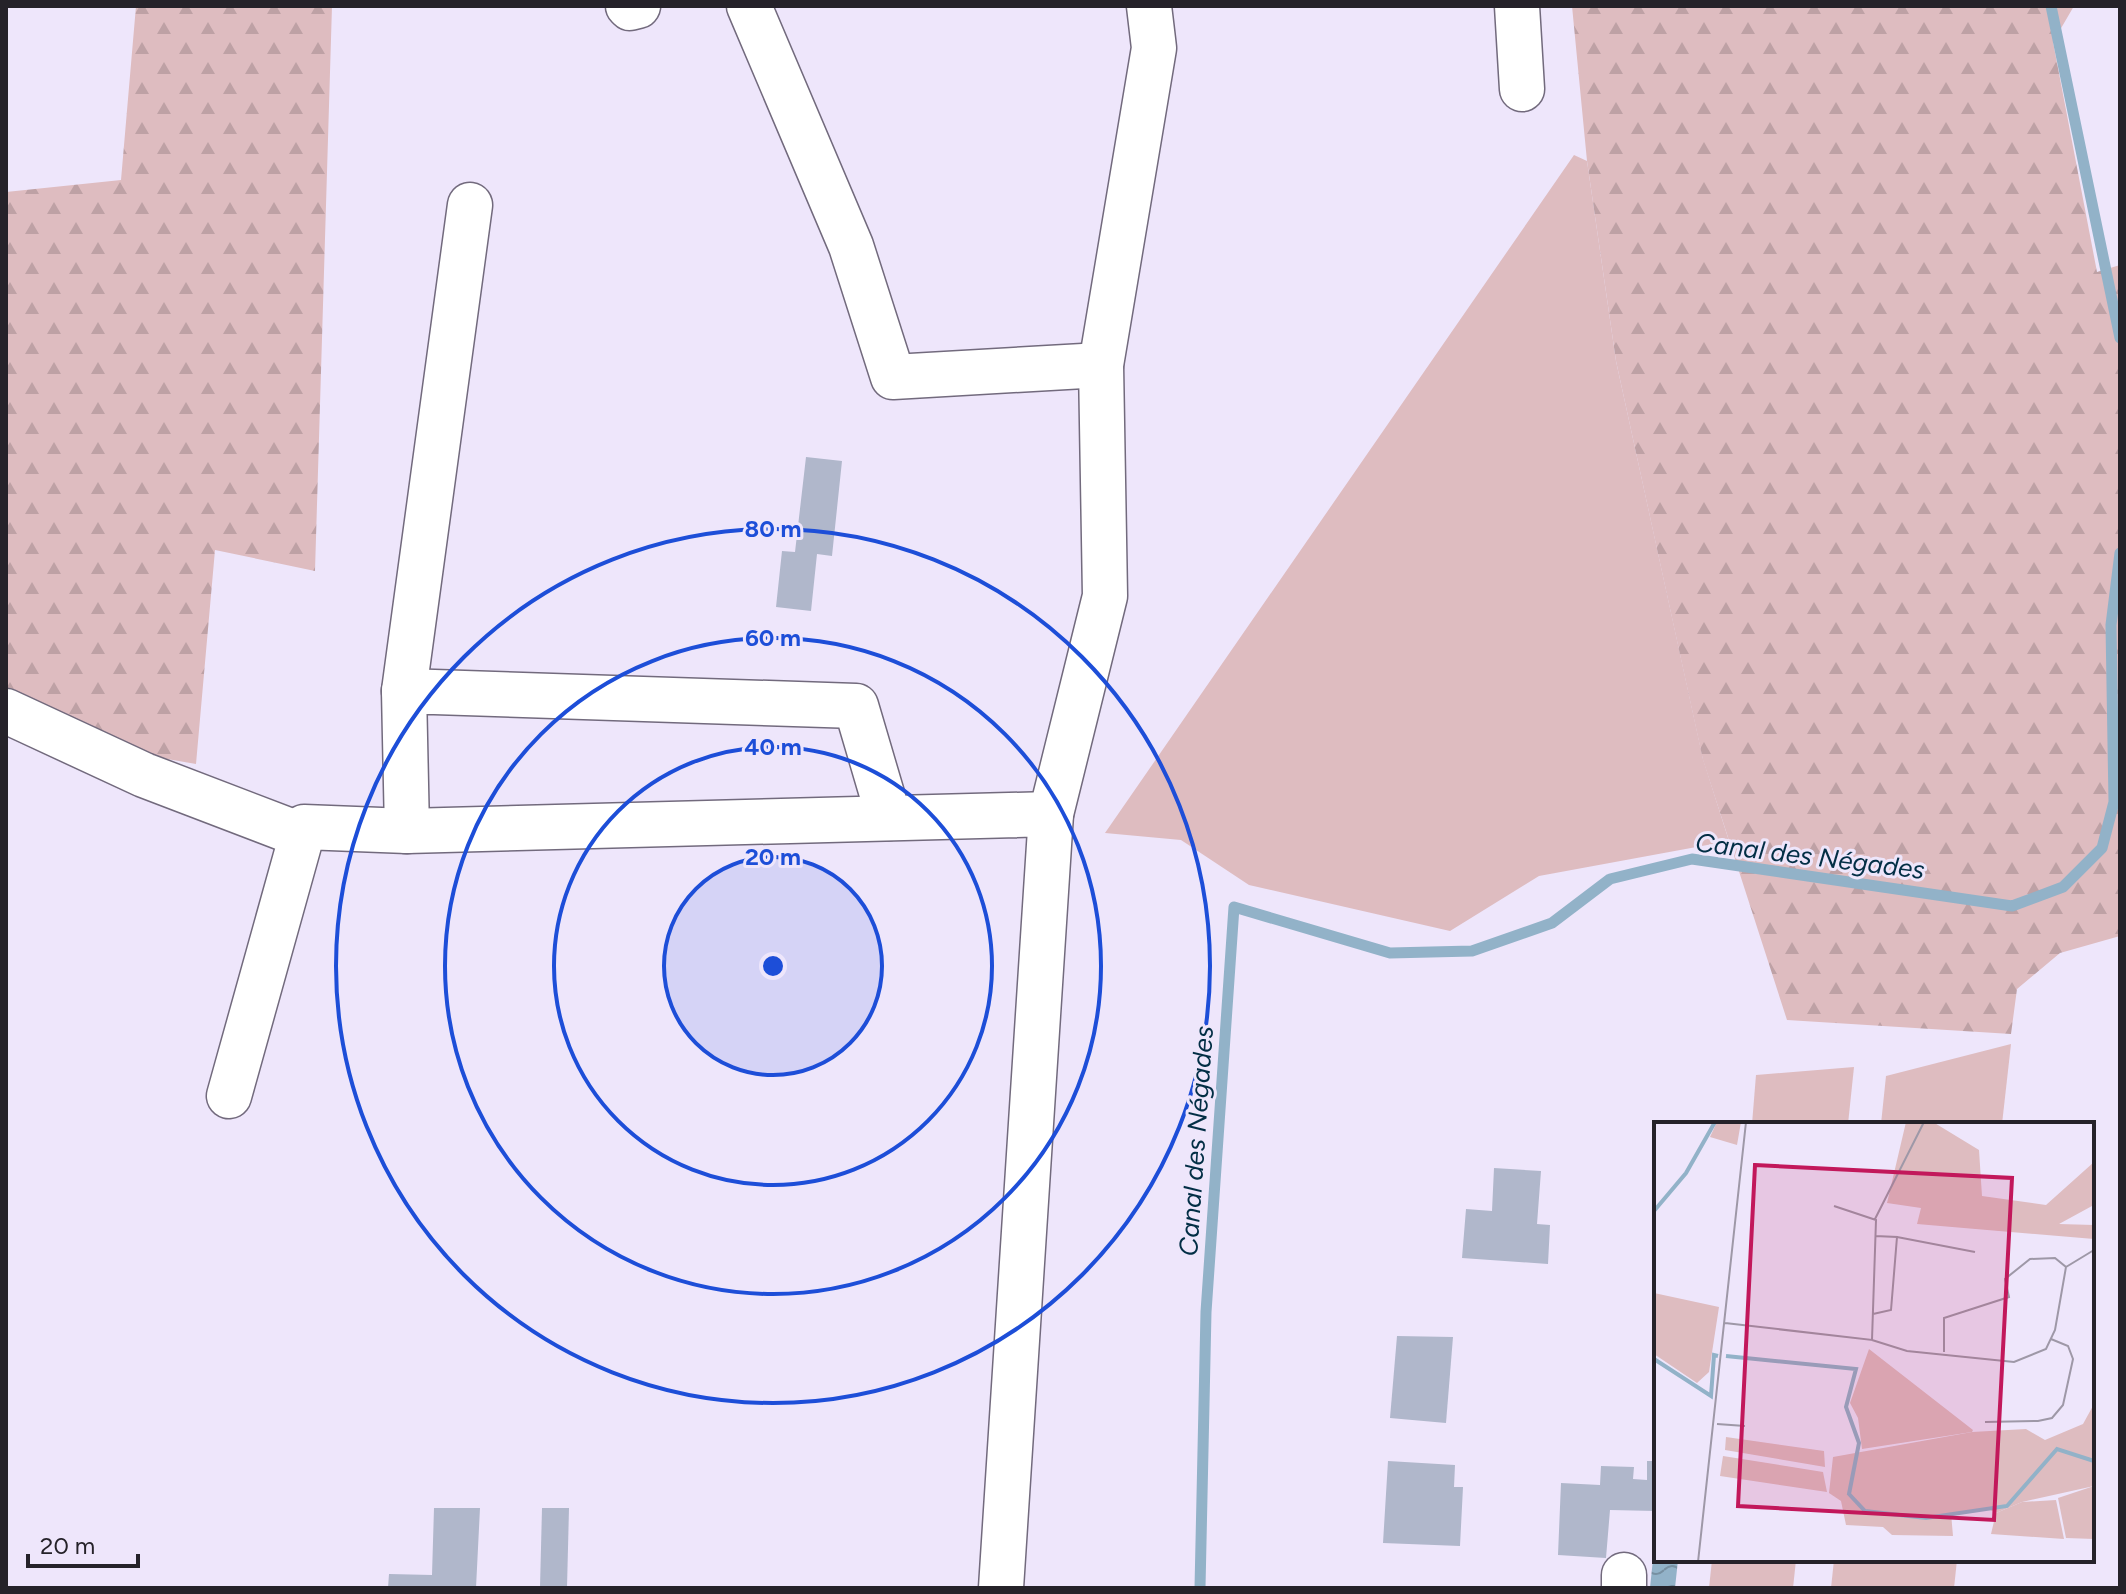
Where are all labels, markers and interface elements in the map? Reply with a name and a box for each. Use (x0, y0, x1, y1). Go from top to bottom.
text: 80 m (745, 514, 801, 543)
text: 60 m (745, 623, 801, 652)
text: 40 m (744, 732, 802, 761)
water label: Canal des Négades (1694, 826, 1926, 886)
text: 20 m (745, 842, 801, 871)
centre of rings (759, 952, 787, 980)
water label: Canal des Négades (1172, 1025, 1220, 1257)
inset map (1654, 1122, 2094, 1562)
scale bar (28, 1518, 138, 1568)
text: 20 m (40, 1531, 95, 1560)

